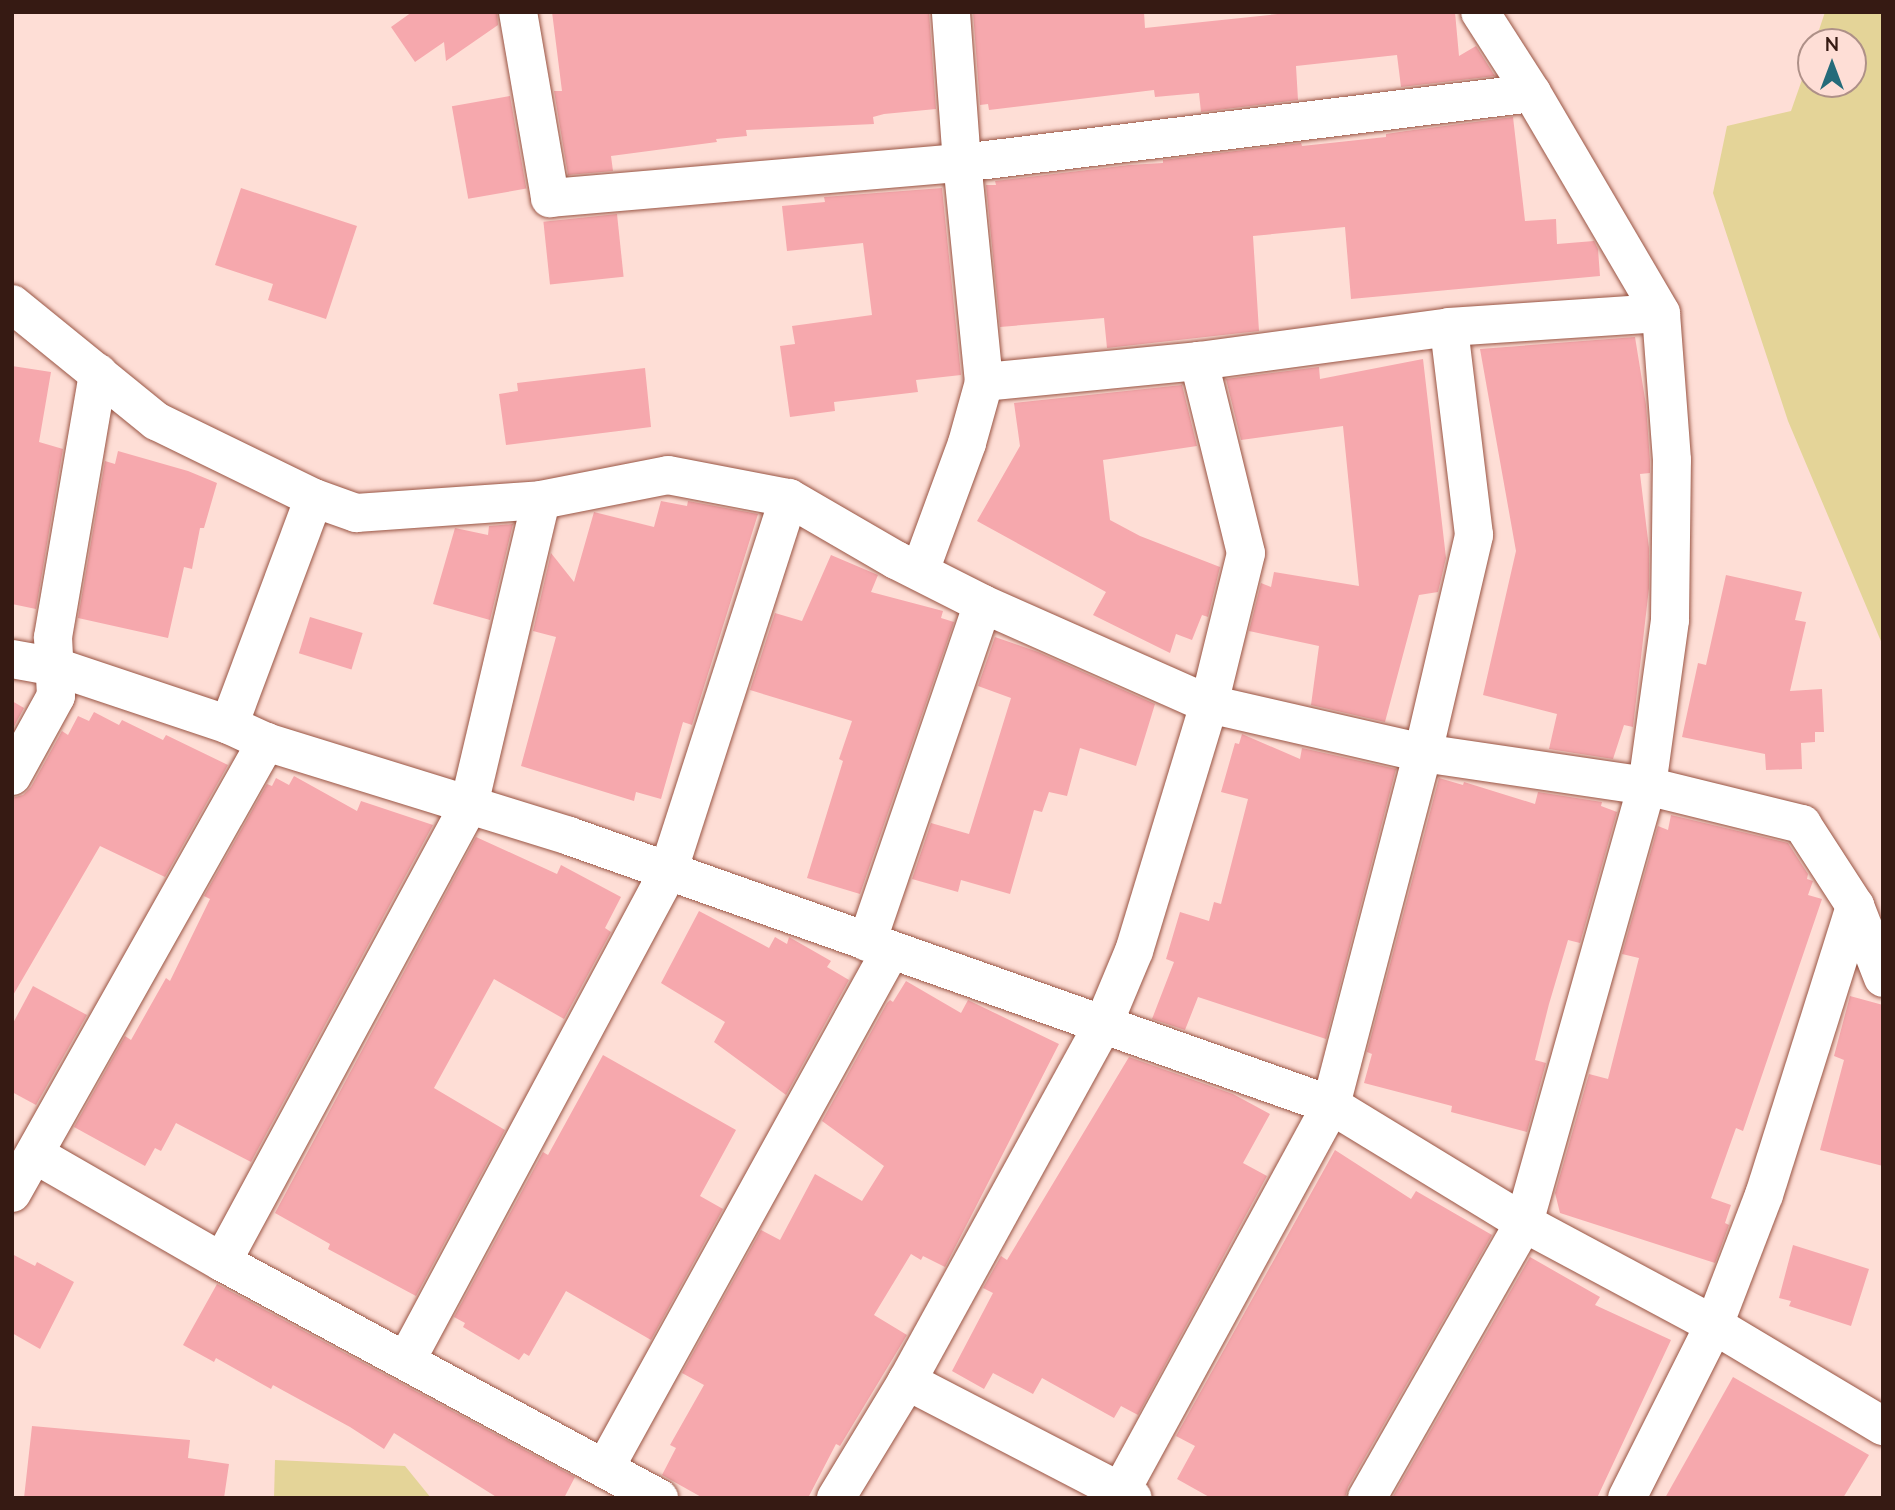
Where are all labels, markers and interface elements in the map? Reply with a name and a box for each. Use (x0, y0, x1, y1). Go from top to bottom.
north arrow (1797, 28, 1867, 98)
text: N (1825, 32, 1839, 56)

